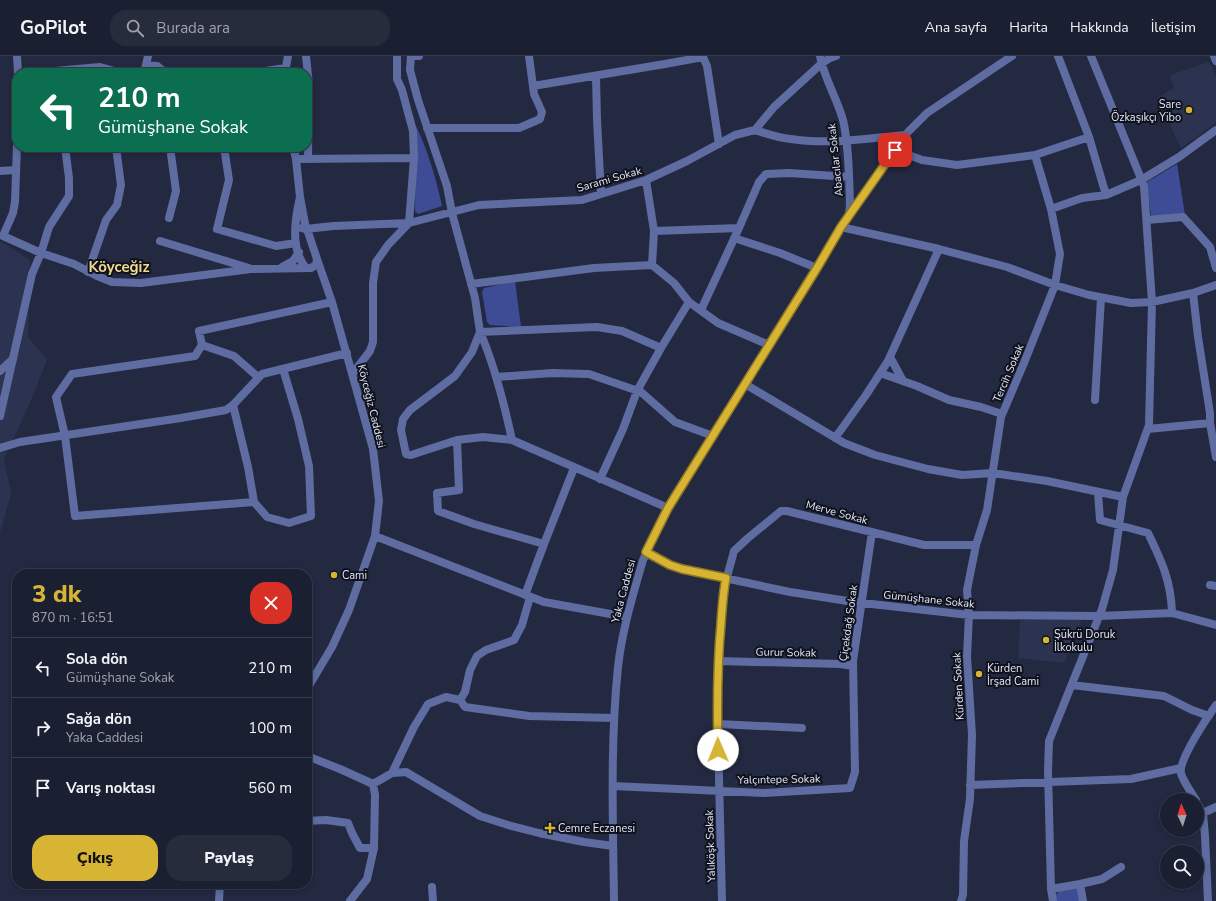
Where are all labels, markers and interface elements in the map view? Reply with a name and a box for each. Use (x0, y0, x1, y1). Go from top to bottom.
search box (110, 10, 390, 46)
text: GoPilot (20, 15, 86, 41)
icon: search (124, 17, 146, 39)
text: Burada ara (156, 18, 230, 38)
text: Ana sayfa (925, 18, 987, 37)
text: Harita (1009, 18, 1048, 37)
text: Hakkında (1070, 18, 1129, 37)
text: İletişim (1151, 18, 1196, 37)
text: 210 m (98, 79, 181, 117)
icon: left (32, 84, 84, 136)
place label: Sare Özkaşıkçı Yibo (1111, 97, 1181, 125)
marker: Sare Özkaşıkçı Yibo (1184, 105, 1194, 115)
text: Gümüşhane Sokak (98, 115, 248, 139)
street label: Abacılar Sokak (824, 122, 847, 197)
pin (878, 133, 912, 167)
icon: arrive (884, 139, 906, 161)
street label: Sarami Sokak (575, 163, 644, 196)
district label: Köyceğiz (88, 257, 150, 277)
street label: Tercih Sokak (989, 341, 1028, 405)
street label: Köyceğiz Caddesi (354, 363, 389, 450)
street label: Merve Sokak (804, 497, 870, 528)
street label: Yaka Caddesi (608, 558, 639, 626)
place label: Cami (342, 568, 367, 583)
marker: Cami (329, 570, 339, 580)
text: 3 dk (32, 578, 81, 610)
button: close (250, 582, 292, 624)
street label: Çiçekdağ Sokak (836, 583, 861, 662)
street label: Gümüşhane Sokak (883, 587, 976, 612)
text: 870 m · 16:51 (32, 609, 114, 627)
place label: Şükrü Doruk İlkokulu (1054, 627, 1116, 655)
marker: Şükrü Doruk İlkokulu (1041, 635, 1051, 645)
street label: Gurur Sokak (756, 644, 817, 661)
text: Sola dön (66, 649, 128, 669)
street label: Kürden Sokak (949, 651, 968, 720)
icon: left (32, 657, 54, 679)
text: 210 m (248, 658, 292, 678)
place label: Kürden İrşad Cami (987, 661, 1039, 689)
text: Gümüşhane Sokak (66, 669, 174, 687)
marker: Kürden İrşad Cami (974, 669, 984, 679)
text: Sağa dön (66, 709, 131, 729)
icon: right (32, 717, 54, 739)
text: 100 m (248, 718, 292, 738)
text: Yaka Caddesi (66, 729, 143, 747)
position arrow (697, 729, 739, 771)
street label: Yalçıntepe Sokak (736, 771, 821, 788)
icon: arrive (32, 777, 54, 799)
text: Varış noktası (66, 778, 155, 798)
text: 560 m (248, 778, 292, 798)
north arrow (1160, 793, 1204, 837)
map controls (1160, 793, 1204, 889)
street label: Yalıköşk Sokak (702, 809, 719, 883)
place label: Cemre Eczanesi (558, 821, 635, 836)
marker: Cemre Eczanesi (545, 823, 555, 833)
button: Çıkış (32, 835, 158, 881)
button: Paylaş (166, 835, 292, 881)
button: search (1160, 845, 1204, 889)

